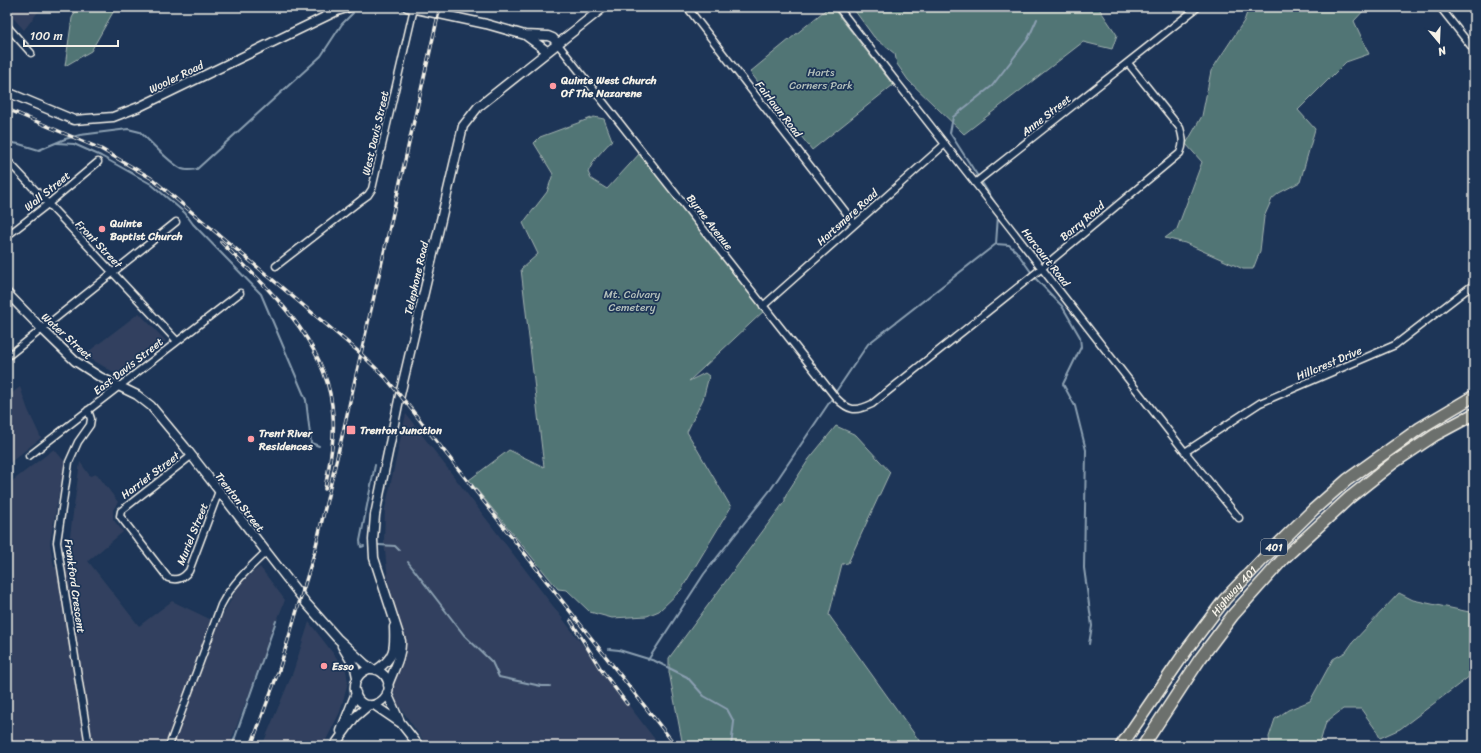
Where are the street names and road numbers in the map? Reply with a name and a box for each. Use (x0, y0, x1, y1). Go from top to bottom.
street label: Wooler Road (146, 55, 208, 99)
street label: Fairlawn Road (750, 77, 808, 143)
street label: West Davis Street (357, 89, 394, 177)
street label: Anne Street (1016, 90, 1076, 142)
street label: Wall Street (20, 167, 75, 216)
street label: Hartsmere Road (812, 184, 883, 250)
street label: Byrne Avenue (681, 190, 738, 255)
street label: Barry Road (1056, 196, 1110, 246)
street label: Front Street (71, 216, 127, 273)
street label: Harcourt Road (1016, 224, 1076, 292)
street label: Telephone Road (399, 238, 434, 317)
street label: Water Street (37, 308, 97, 365)
street label: East Davis Street (89, 333, 168, 400)
street label: Hillcrest Drive (1293, 341, 1365, 386)
street label: Harriet Street (117, 446, 184, 504)
street label: Trenton Street (210, 468, 269, 537)
street label: Muriel Street (171, 500, 214, 568)
street label: Frankford Crescent (58, 538, 91, 635)
road number: 401 (1261, 539, 1287, 555)
street label: Highway 401 (1206, 561, 1262, 620)

